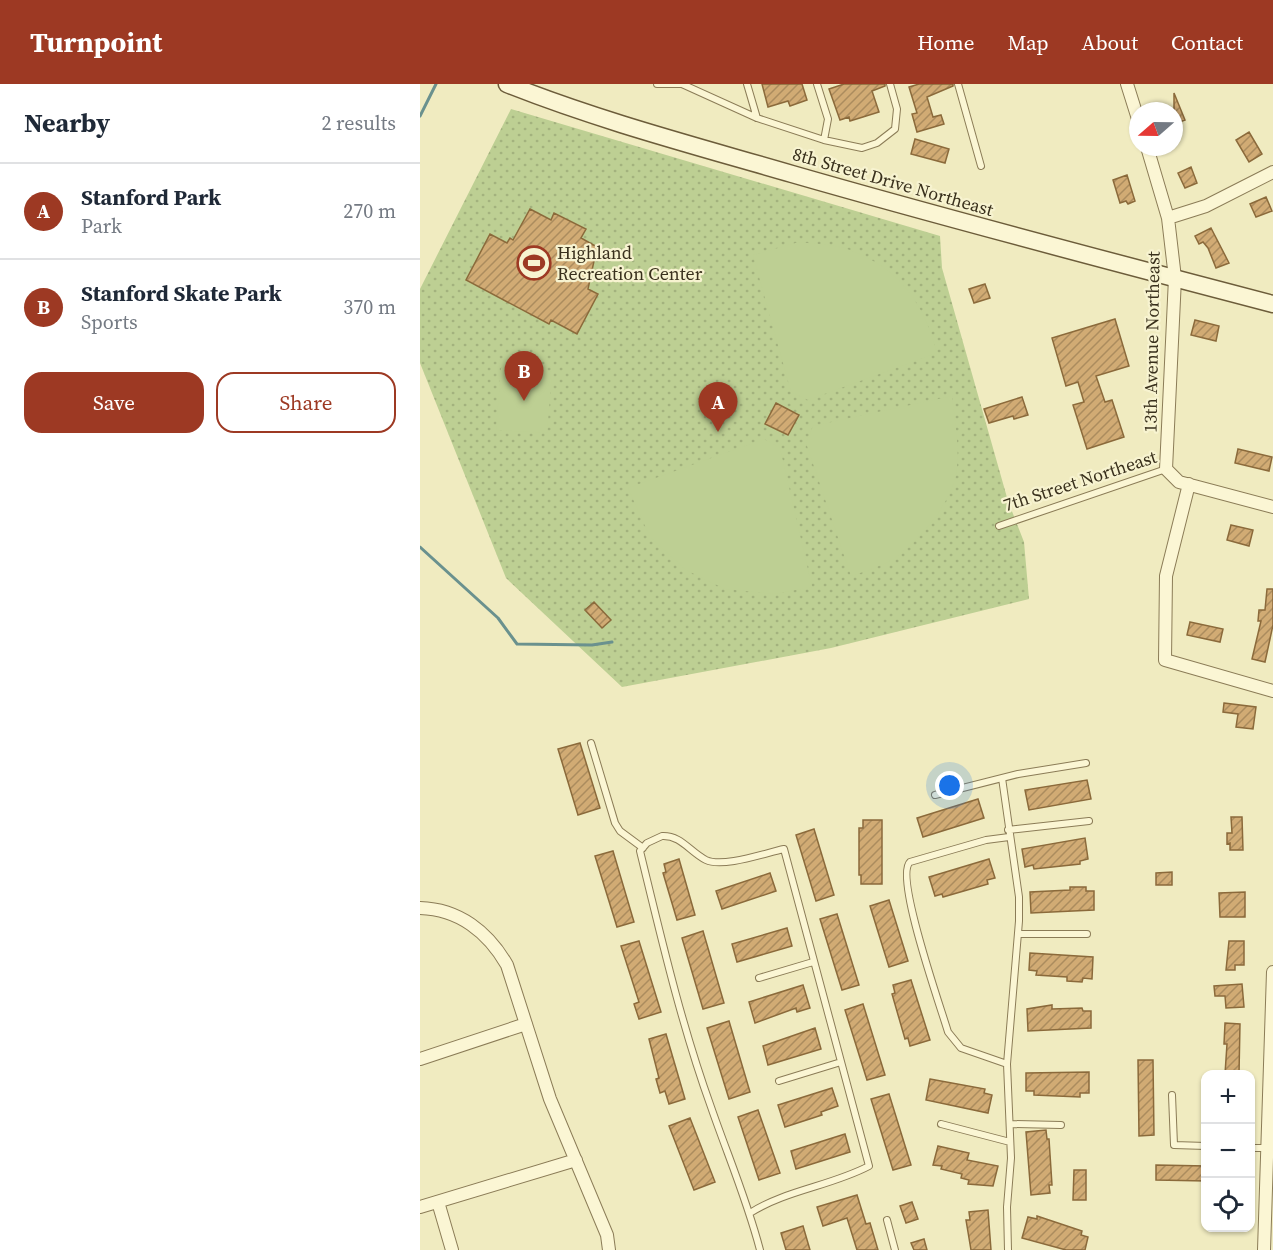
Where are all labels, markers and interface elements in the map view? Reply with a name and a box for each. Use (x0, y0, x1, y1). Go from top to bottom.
text: Turnpoint (30, 23, 162, 61)
text: Home (917, 28, 975, 57)
text: Map (1008, 28, 1049, 57)
text: About (1082, 28, 1138, 57)
text: Contact (1171, 28, 1243, 57)
north arrow (1129, 102, 1183, 156)
text: Nearby (24, 105, 110, 141)
text: 2 results (321, 109, 396, 137)
street label: 8th Street Drive Northeast (790, 141, 996, 222)
text: Stanford Park (81, 182, 221, 212)
text: A (37, 197, 50, 225)
text: 270 m (343, 197, 396, 225)
text: Park (81, 212, 122, 240)
place label: Highland Recreation Center (557, 240, 703, 286)
sports icon: Highland Recreation Center (516, 245, 552, 281)
street label: 13th Avenue Northeast (1137, 251, 1166, 433)
text: Stanford Skate Park (81, 278, 282, 308)
text: B (37, 293, 50, 321)
text: 370 m (343, 293, 396, 321)
text: Sports (81, 308, 138, 336)
pin: B (504, 352, 544, 401)
button: Save (24, 372, 204, 433)
button: Share (216, 372, 396, 433)
pin: A (698, 382, 738, 432)
street label: 7th Street Northeast (1000, 444, 1160, 517)
your location (935, 771, 964, 800)
map controls (1201, 1070, 1255, 1232)
button: + (1201, 1070, 1255, 1124)
button: − (1201, 1124, 1255, 1178)
button: locate (1201, 1178, 1255, 1232)

